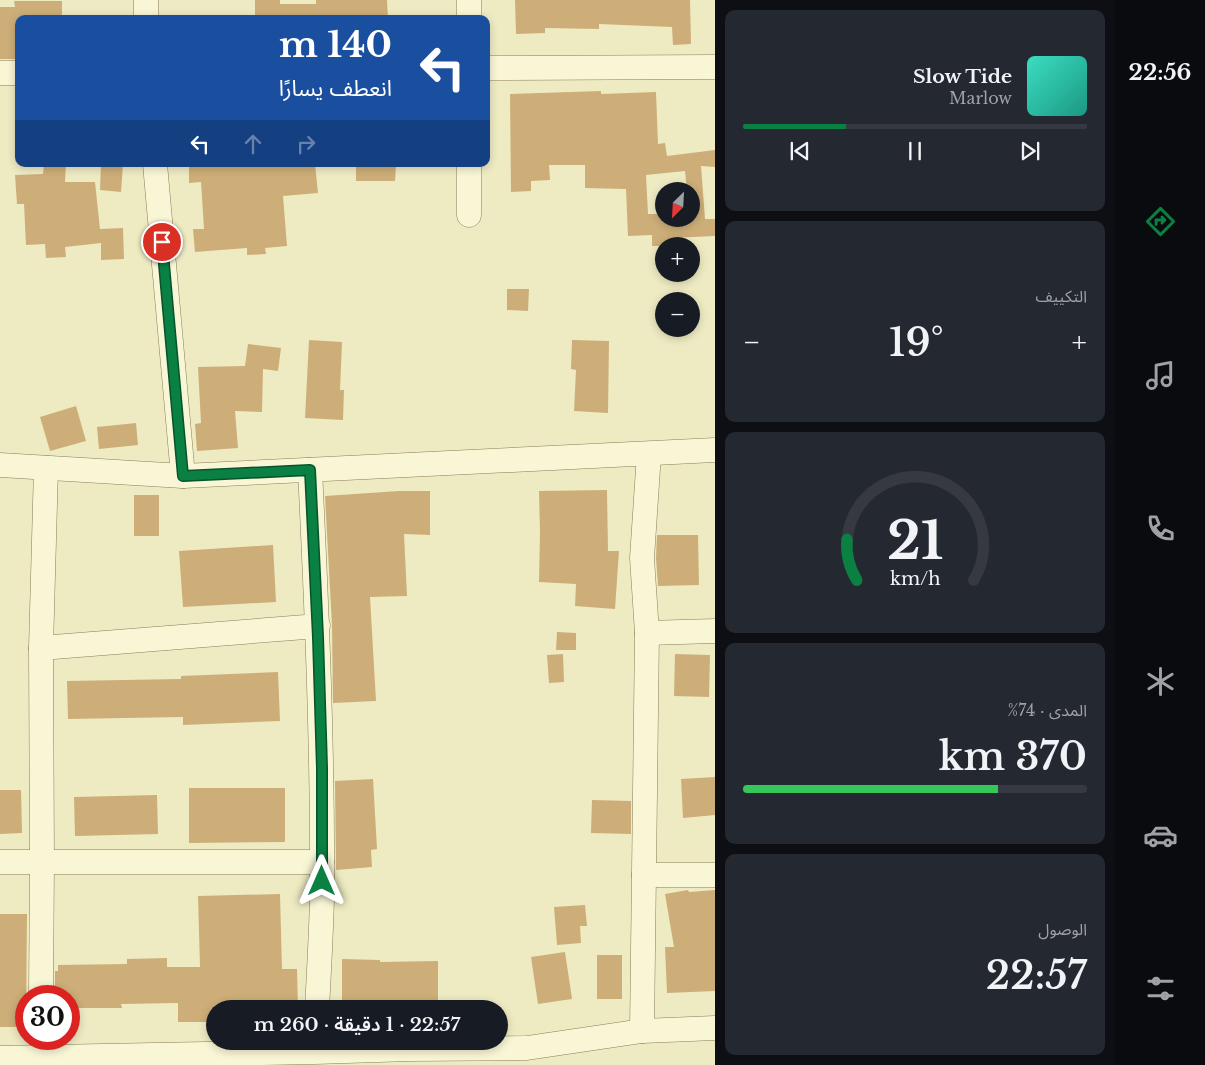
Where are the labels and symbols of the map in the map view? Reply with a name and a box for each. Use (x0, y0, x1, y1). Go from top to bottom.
north arrow (655, 182, 700, 228)
pin (141, 221, 183, 263)
position arrow (295, 854, 347, 906)
speed limit sign: 30 (15, 985, 80, 1050)

